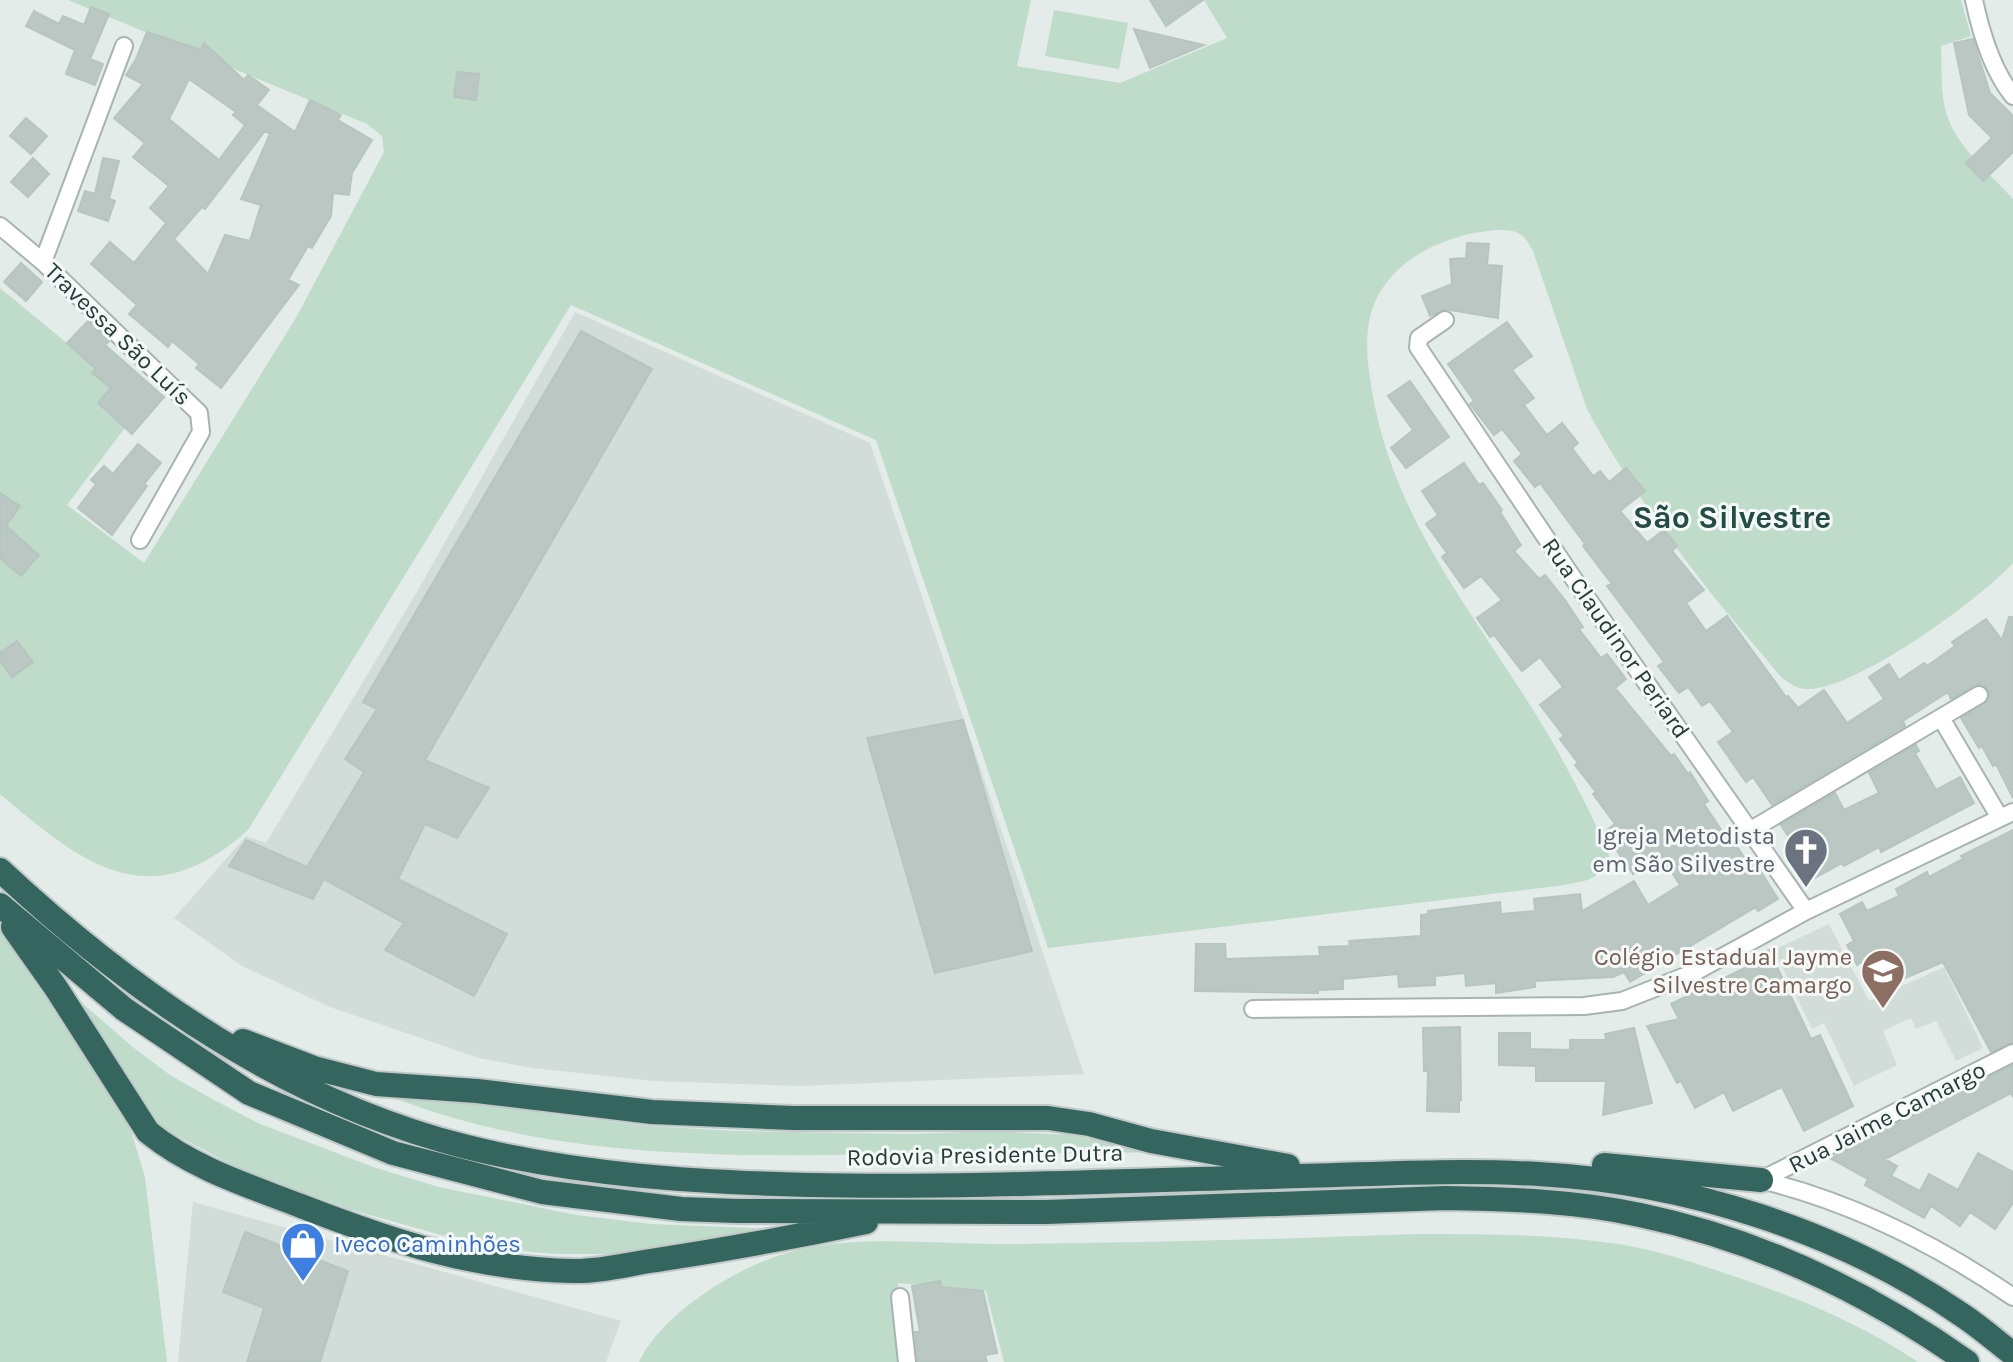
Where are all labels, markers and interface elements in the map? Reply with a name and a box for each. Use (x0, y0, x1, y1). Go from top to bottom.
street label: Travessa São Luís (39, 257, 197, 411)
district label: São Silvestre (1633, 499, 1831, 536)
street label: Rua Claudinor Periard (1536, 532, 1696, 744)
place label: Igreja Metodista em São Silvestre (1593, 822, 1775, 878)
church icon: Igreja Metodista em São Silvestre (1782, 826, 1830, 889)
place label: Colégio Estadual Jayme Silvestre Camargo (1594, 943, 1852, 999)
school or university icon: Colégio Estadual Jayme Silvestre Camargo (1859, 947, 1907, 1010)
street label: Rua Jaime Camargo (1784, 1055, 1990, 1179)
street label: Rodovia Presidente Dutra (846, 1139, 1124, 1171)
shop icon: Iveco Caminhões (279, 1220, 327, 1283)
place label: Iveco Caminhões (334, 1230, 521, 1258)

